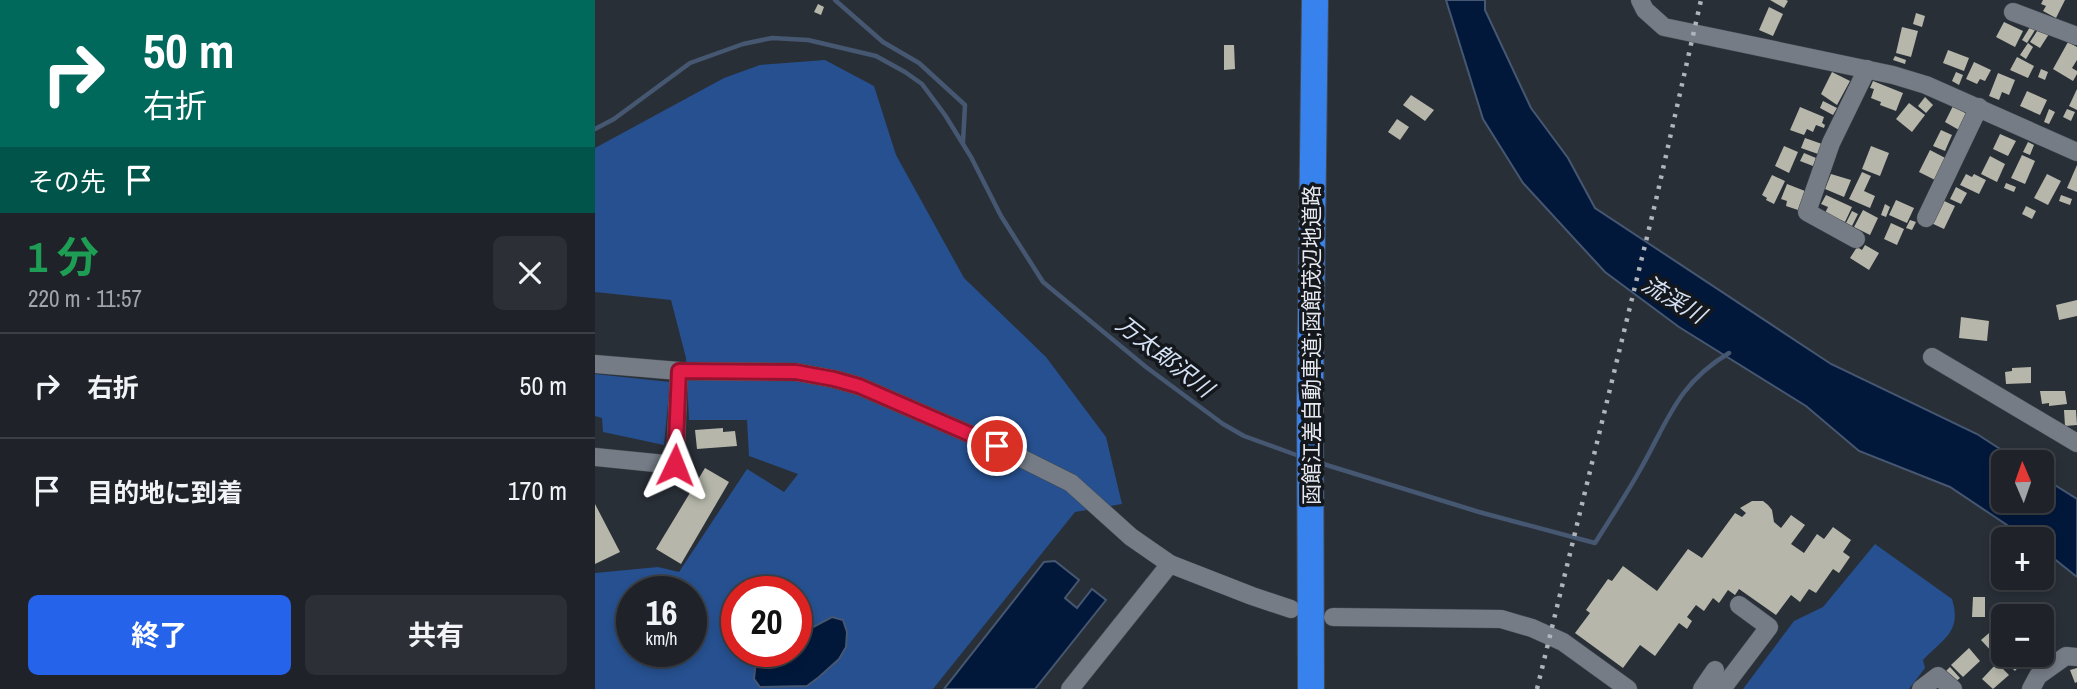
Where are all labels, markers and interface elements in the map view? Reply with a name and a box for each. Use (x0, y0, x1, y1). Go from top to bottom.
text: 50 m (143, 17, 235, 83)
icon: right (28, 28, 119, 119)
text: 右折 (143, 84, 207, 127)
icon: arrive (120, 161, 158, 199)
text: その先 (28, 164, 106, 199)
street label: 函館江差自動車道;函館茂辺地道路 (1297, 185, 1326, 505)
text: 1 分 (28, 229, 99, 285)
button: close (493, 236, 567, 310)
water label: 流渓川 (1636, 268, 1714, 332)
text: 220 m · 11:57 (28, 283, 142, 314)
water label: 万太郎沢川 (1110, 308, 1222, 405)
icon: right (28, 367, 66, 405)
text: 50 m (520, 368, 567, 403)
text: 右折 (87, 370, 139, 405)
pin (967, 416, 1027, 476)
icon: arrive (978, 427, 1016, 465)
position arrow (638, 428, 712, 502)
north arrow (1991, 450, 2055, 513)
map controls (1991, 450, 2054, 667)
icon: arrive (28, 472, 66, 510)
text: 170 m (508, 473, 567, 508)
text: 目的地に到着 (87, 475, 243, 510)
button: + (1991, 527, 2054, 590)
speed limit sign: 20 (721, 576, 812, 667)
text: 16 (646, 589, 677, 636)
button: 終了 (28, 595, 291, 675)
button: 共有 (305, 595, 567, 675)
button: − (1991, 604, 2054, 667)
text: km/h (646, 626, 678, 651)

